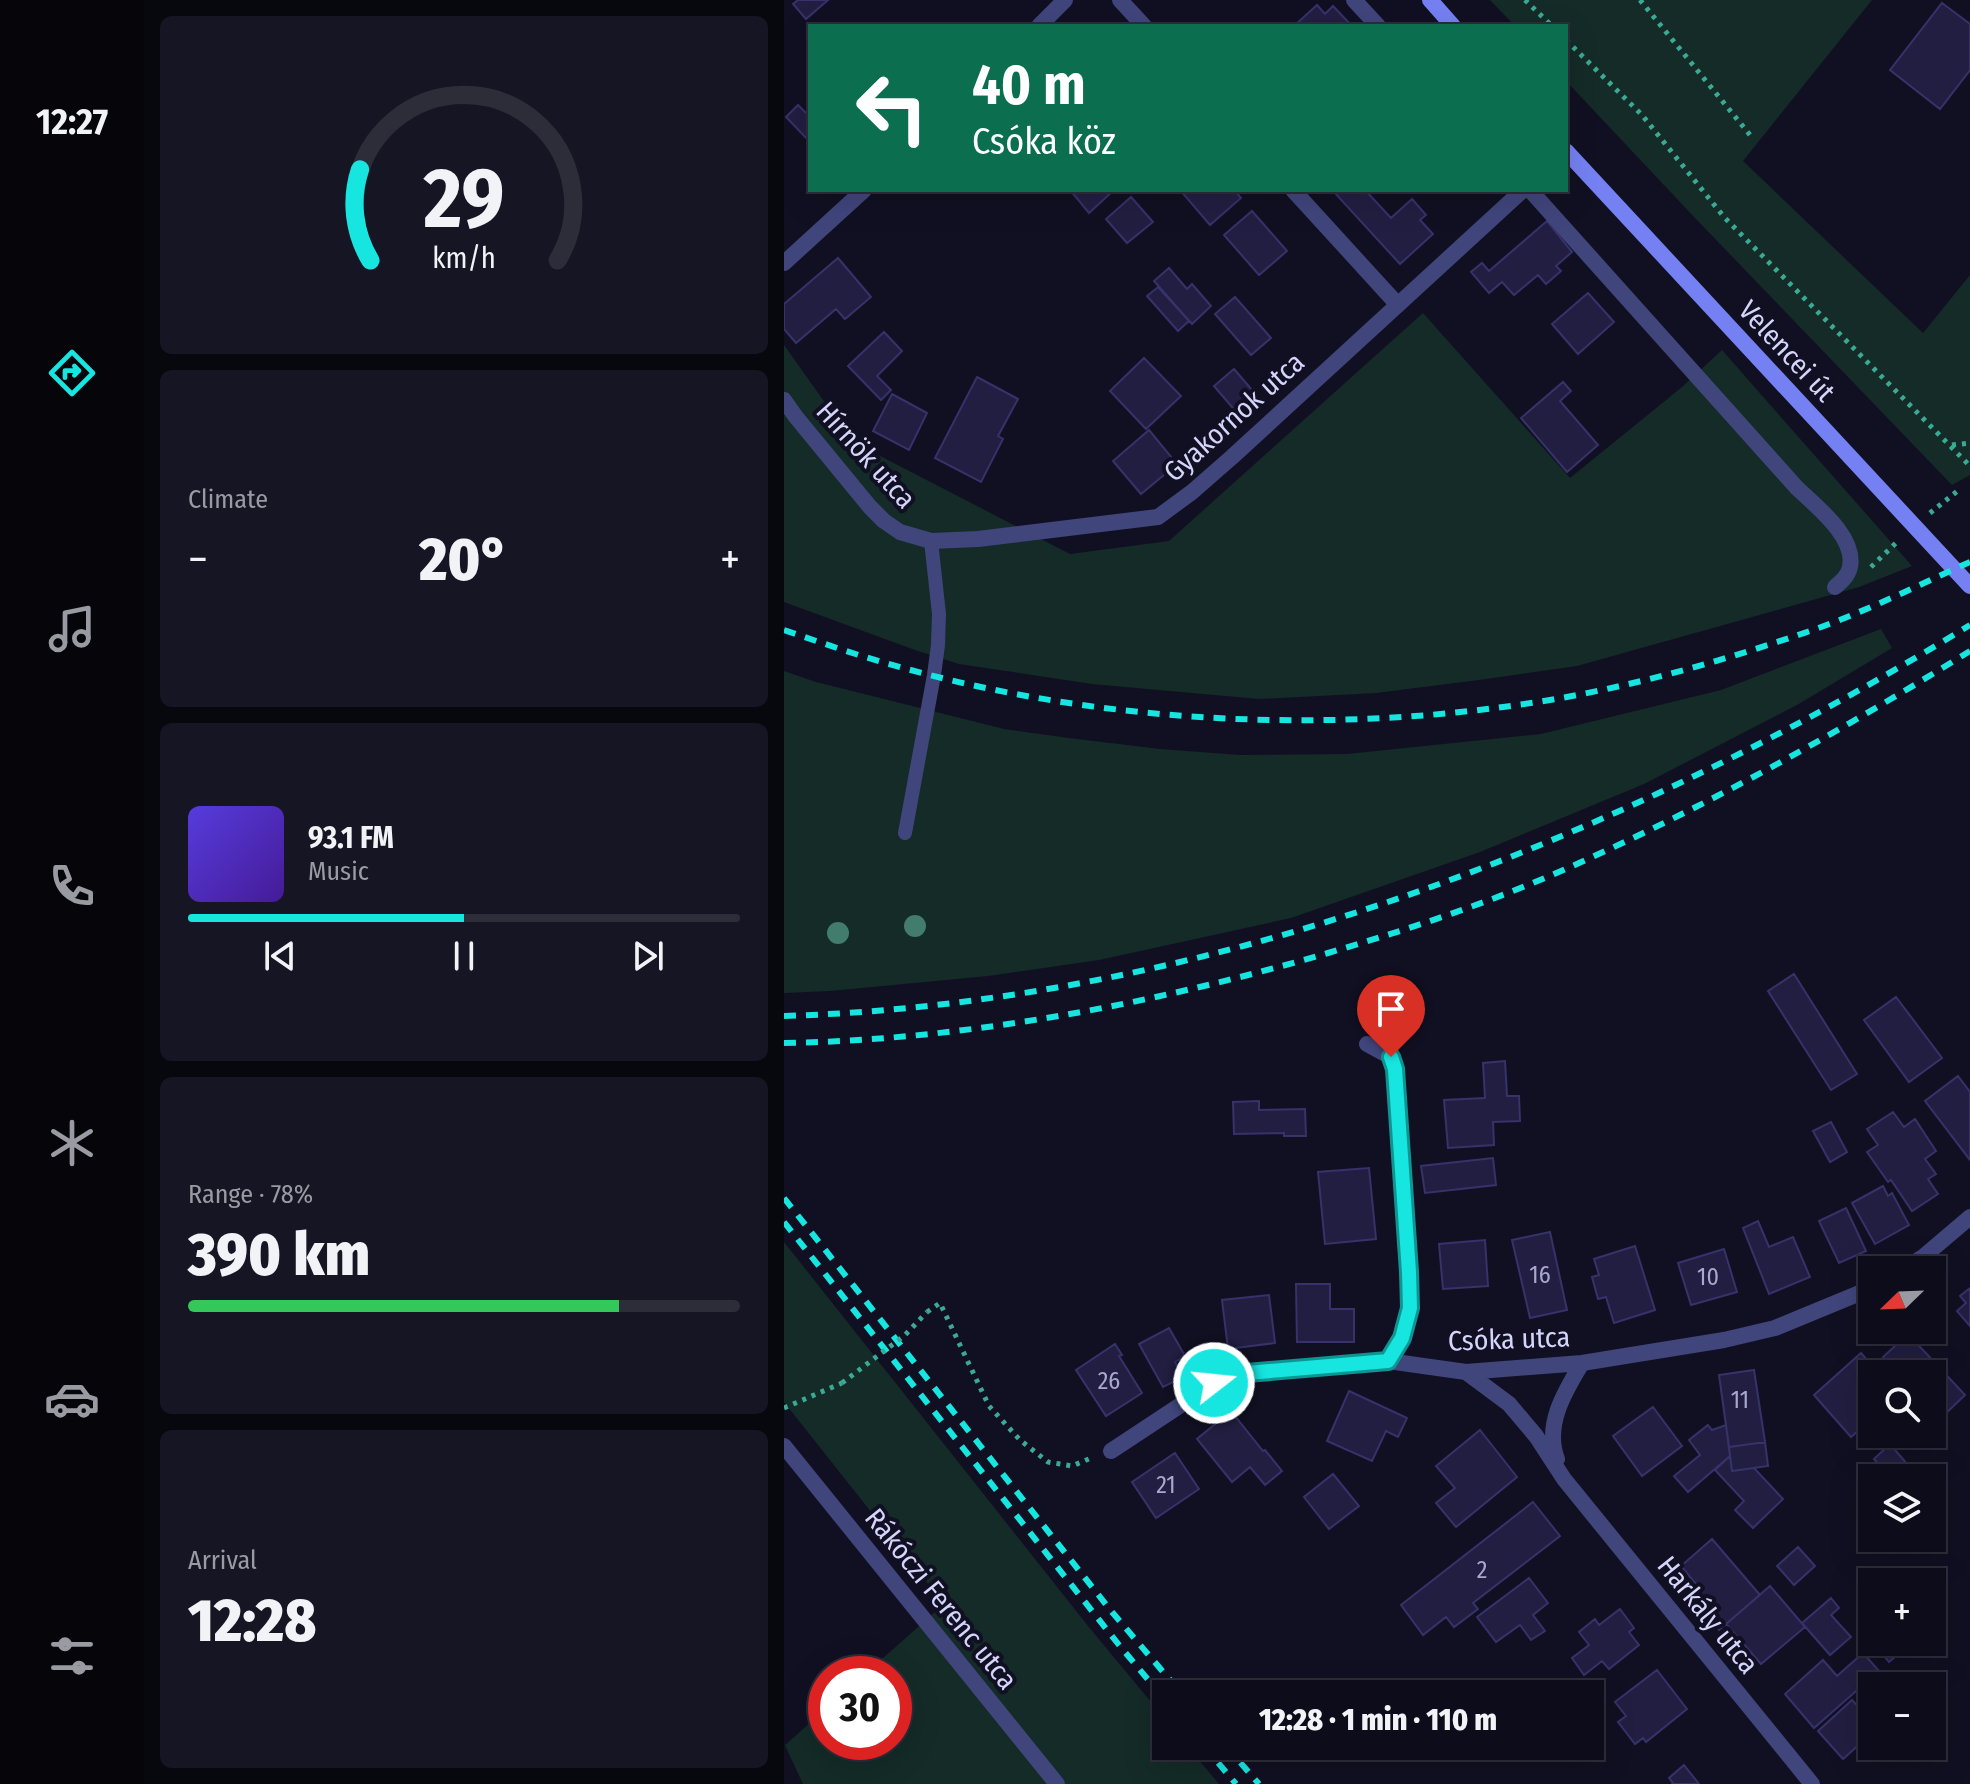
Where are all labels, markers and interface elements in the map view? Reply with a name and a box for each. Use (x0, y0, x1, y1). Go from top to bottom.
text: 40 m (972, 52, 1086, 119)
icon: left (840, 56, 944, 160)
text: 12:27 (36, 100, 108, 144)
text: Csóka köz (972, 120, 1116, 164)
text: 29 (422, 148, 505, 248)
text: km/h (432, 241, 496, 276)
street label: Velencei út (1732, 294, 1843, 409)
icon: directions (44, 345, 100, 401)
street label: Gyakornok utca (1157, 345, 1311, 489)
street label: Hírnök utca (810, 395, 922, 515)
text: Climate (188, 484, 268, 515)
text: 20° (419, 524, 509, 596)
text: − (188, 533, 208, 586)
text: + (720, 533, 740, 586)
icon: music (44, 601, 100, 657)
text: 93.1 FM (308, 820, 394, 856)
text: Music (308, 856, 369, 887)
icon: phone (44, 858, 100, 914)
icon: previous (258, 934, 302, 978)
icon: pause (442, 934, 486, 978)
icon: next (626, 934, 670, 978)
pin (1357, 975, 1425, 1057)
icon: arrive (1369, 987, 1413, 1031)
icon: climate (44, 1115, 100, 1171)
text: Range · 78% (188, 1179, 313, 1210)
text: 390 km (188, 1219, 370, 1291)
north arrow (1858, 1256, 1946, 1344)
map controls (1858, 1256, 1946, 1760)
house number: 16 (1529, 1261, 1551, 1289)
house number: 10 (1697, 1263, 1719, 1291)
street label: Csóka utca (1447, 1320, 1571, 1358)
position arrow (1172, 1341, 1256, 1425)
button: search (1858, 1360, 1946, 1448)
house number: 26 (1098, 1367, 1120, 1395)
icon: car (44, 1371, 100, 1427)
house number: 11 (1731, 1386, 1749, 1414)
button: layers (1858, 1464, 1946, 1552)
house number: 21 (1156, 1471, 1176, 1499)
street label: Rákóczi Ferenc utca (858, 1502, 1024, 1696)
text: Arrival (188, 1545, 257, 1576)
street label: Harkály utca (1651, 1550, 1765, 1680)
house number: 2 (1477, 1556, 1487, 1584)
button: + (1858, 1568, 1946, 1656)
text: 12:28 (188, 1585, 316, 1657)
icon: filters (44, 1628, 100, 1684)
speed limit sign: 30 (808, 1656, 912, 1760)
button: − (1858, 1672, 1946, 1760)
text: 12:28 · 1 min · 110 m (1259, 1702, 1497, 1738)

